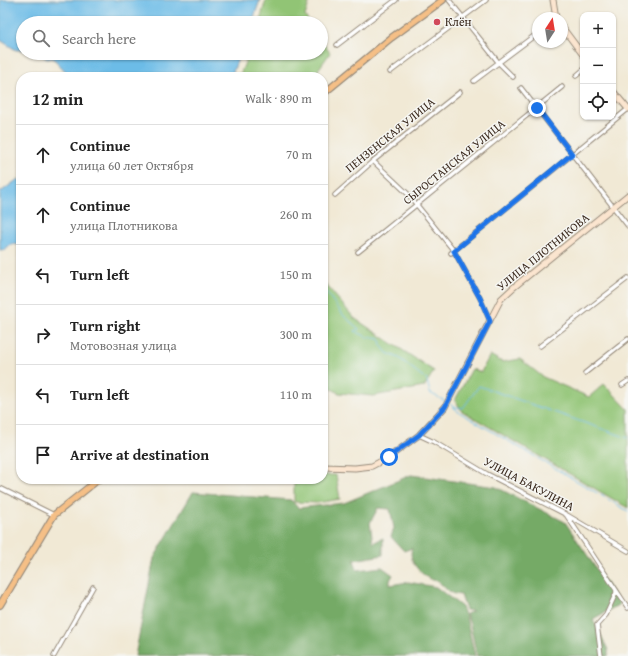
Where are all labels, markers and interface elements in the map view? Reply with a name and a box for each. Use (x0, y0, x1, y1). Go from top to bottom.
north arrow (532, 12, 568, 48)
map controls (580, 12, 616, 120)
button: + (580, 12, 616, 48)
place label: Клён (445, 13, 472, 30)
search box (16, 16, 328, 60)
marker: Клён (432, 17, 442, 27)
icon: search (30, 27, 52, 49)
text: Search here (62, 28, 136, 49)
button: − (580, 48, 616, 84)
button: locate (580, 84, 616, 120)
text: 12 min (32, 86, 83, 111)
text: Walk · 890 m (245, 89, 312, 108)
street label: ПЕНЗЕНСКАЯ УЛИЦА (341, 93, 439, 176)
route end (528, 99, 546, 117)
street label: СЫРОСТАНСКАЯ УЛИЦА (399, 115, 509, 208)
text: Continue (70, 135, 131, 156)
icon: ahead (32, 144, 54, 166)
text: 70 m (286, 145, 312, 164)
text: улица 60 лет Октября (70, 156, 194, 175)
text: Continue (70, 195, 131, 216)
icon: ahead (32, 204, 54, 226)
text: 260 m (280, 205, 312, 224)
street label: УЛИЦА ПЛОТНИКОВА (493, 208, 593, 294)
text: улица Плотникова (70, 216, 178, 235)
icon: left (32, 264, 54, 286)
text: Turn left (70, 264, 129, 285)
text: 150 m (280, 265, 312, 284)
text: Turn right (70, 315, 141, 336)
icon: right (32, 324, 54, 346)
text: 300 m (280, 325, 312, 344)
text: Мотовозная улица (70, 336, 177, 355)
icon: left (32, 384, 54, 406)
text: Turn left (70, 384, 129, 405)
text: 110 m (280, 385, 312, 404)
icon: arrive (32, 444, 54, 466)
text: Arrive at destination (70, 444, 209, 465)
route start (380, 448, 398, 466)
street label: УЛИЦА БАКУЛИНА (481, 452, 578, 515)

